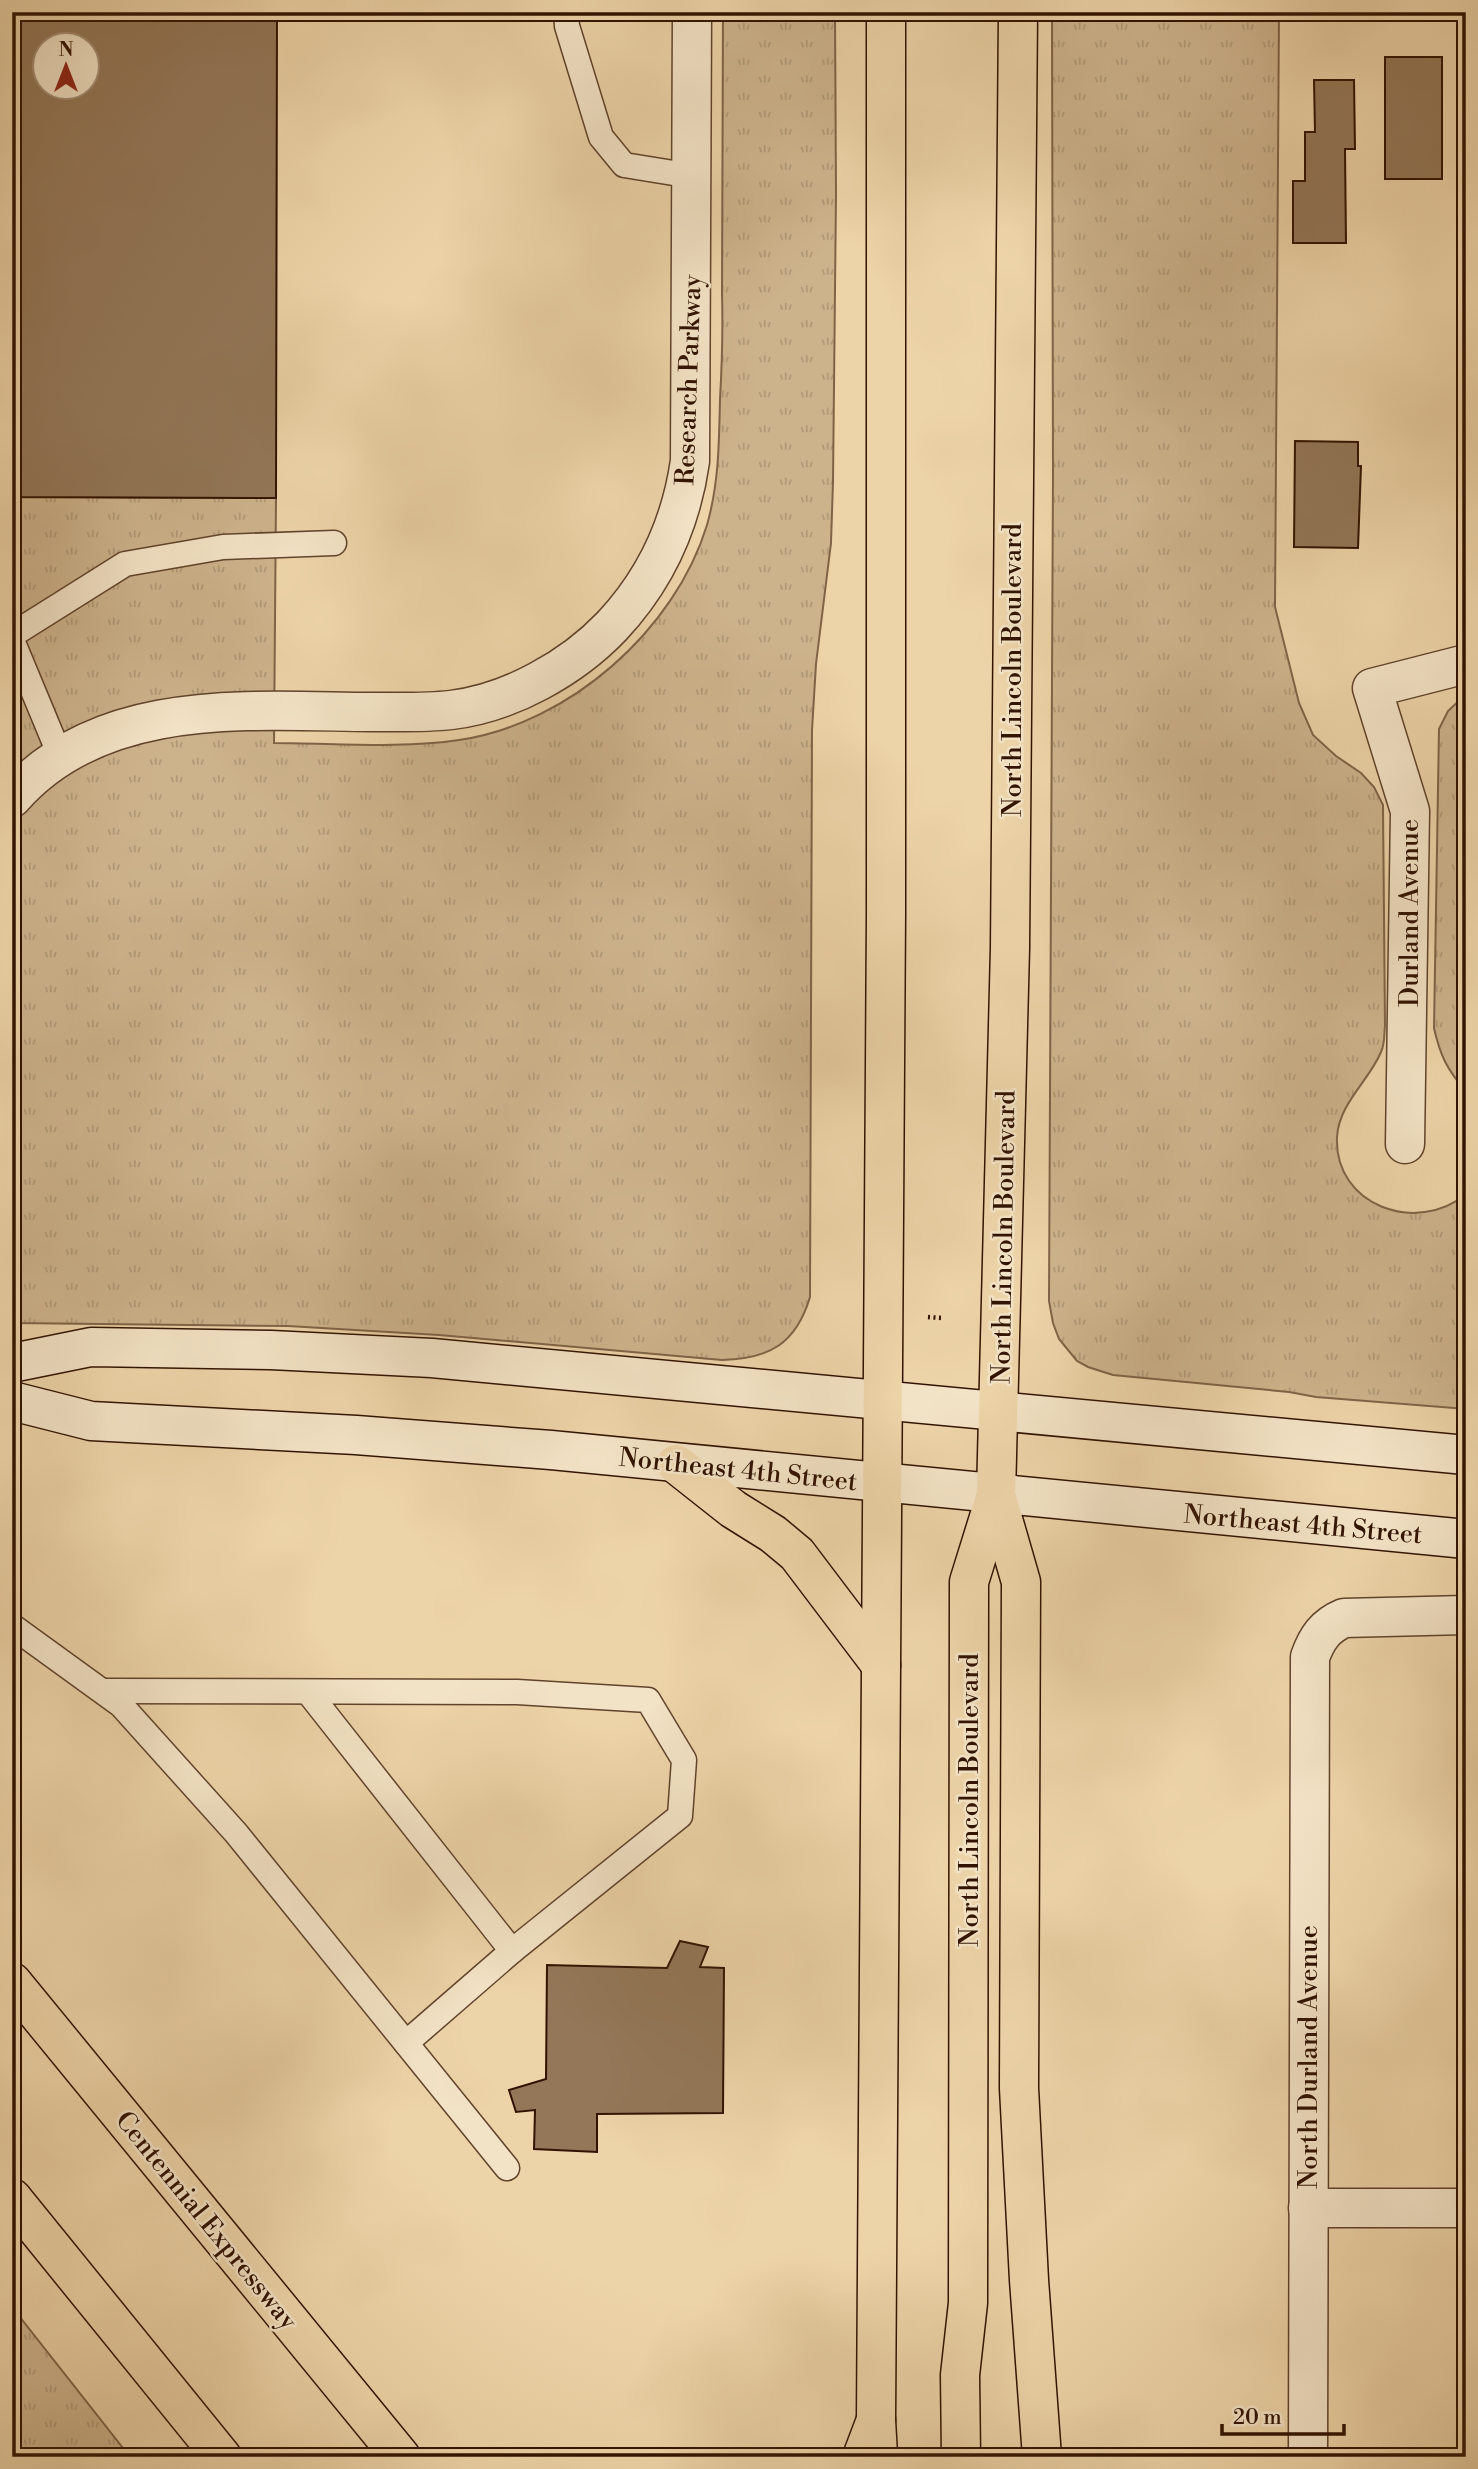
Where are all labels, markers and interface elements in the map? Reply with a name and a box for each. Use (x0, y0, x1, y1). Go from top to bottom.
north arrow (32, 32, 102, 102)
text: N (58, 38, 74, 62)
street label: Research Parkway (669, 274, 709, 486)
street label: North Lincoln Boulevard (997, 523, 1029, 817)
street label: Durland Avenue (1394, 819, 1426, 1007)
street label: North Lincoln Boulevard (985, 1090, 1023, 1384)
street label: Northeast 4th Street (617, 1442, 859, 1498)
street label: Northeast 4th Street (1182, 1499, 1424, 1551)
street label: North Lincoln Boulevard (954, 1653, 986, 1947)
street label: North Durland Avenue (1293, 1925, 1325, 2189)
street label: Centennial Expressway (108, 2105, 304, 2337)
scale bar (1222, 2392, 1345, 2436)
text: 20 m (1233, 2405, 1282, 2431)

